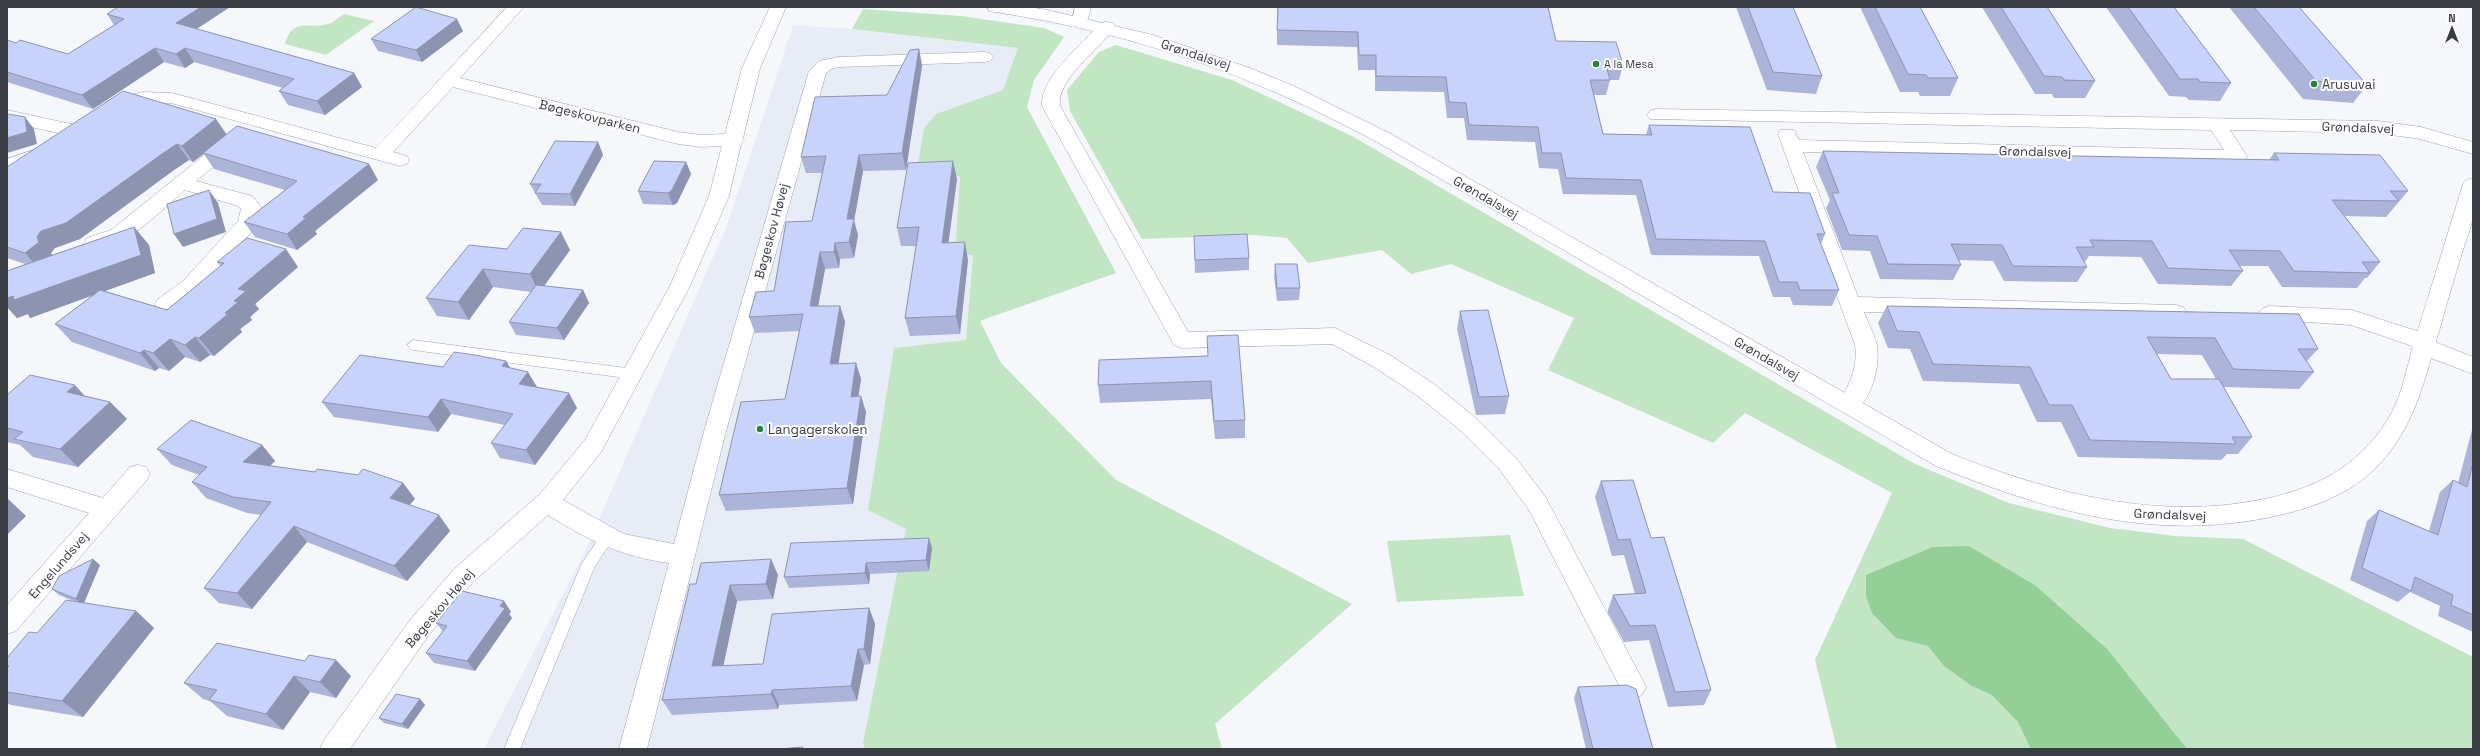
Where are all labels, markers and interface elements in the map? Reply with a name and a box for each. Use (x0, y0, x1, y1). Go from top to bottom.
north arrow (2432, 8, 2472, 48)
text: N (2448, 11, 2456, 25)
street label: Grøndalsvej (1159, 35, 1233, 74)
place label: A la Mesa (1604, 57, 1654, 71)
marker: A la Mesa (1591, 59, 1601, 69)
place label: Arusuvai (2322, 76, 2375, 93)
marker: Arusuvai (2309, 79, 2319, 89)
street label: Bøgeskovparken (537, 96, 642, 137)
street label: Grøndalsvej (2321, 118, 2395, 137)
street label: Grøndalsvej (1999, 142, 2071, 161)
street label: Grøndalsvej (1450, 172, 1521, 223)
street label: Bøgeskov Høvej (751, 181, 792, 281)
street label: Grøndalsvej (1731, 333, 1802, 384)
place label: Langagerskolen (768, 421, 867, 438)
marker: Langagerskolen (755, 424, 765, 434)
street label: Grøndalsvej (2133, 505, 2207, 524)
street label: Engelundsvej (25, 528, 92, 602)
street label: Bøgeskov Høvej (401, 565, 477, 651)

